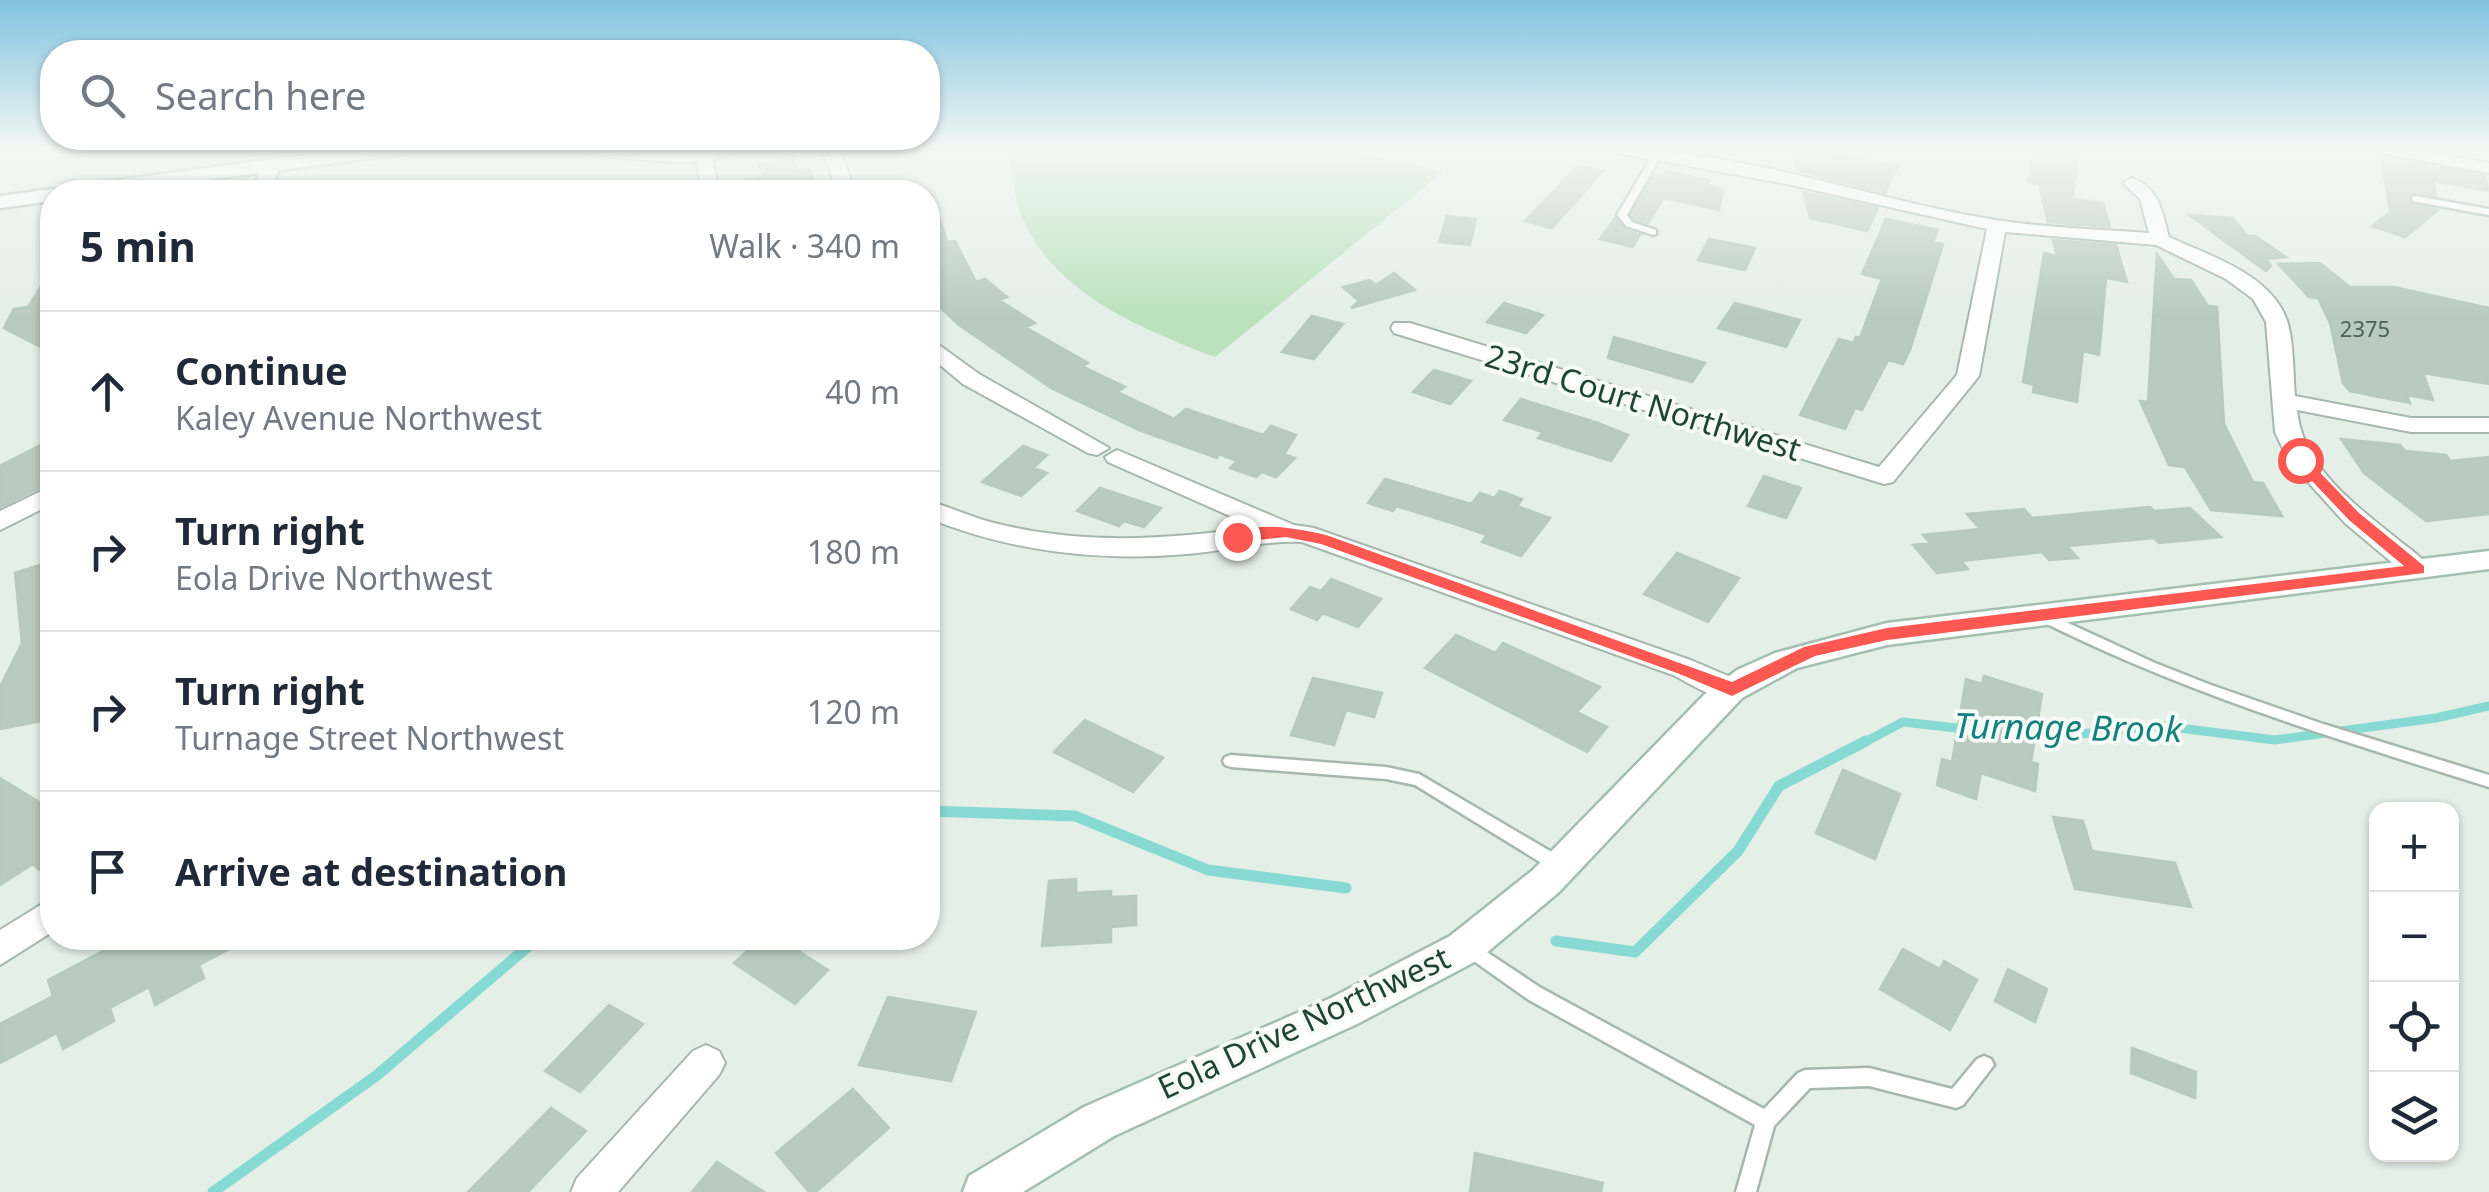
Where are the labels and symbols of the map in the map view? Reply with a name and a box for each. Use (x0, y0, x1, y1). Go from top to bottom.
house number: 2375 (2340, 313, 2390, 343)
street label: 23rd Court Northwest (1480, 333, 1807, 470)
route start (2278, 438, 2324, 484)
route end (1215, 515, 1261, 561)
water label: Turnage Brook (1954, 701, 2184, 752)
street label: Eola Drive Northwest (1150, 935, 1456, 1108)

